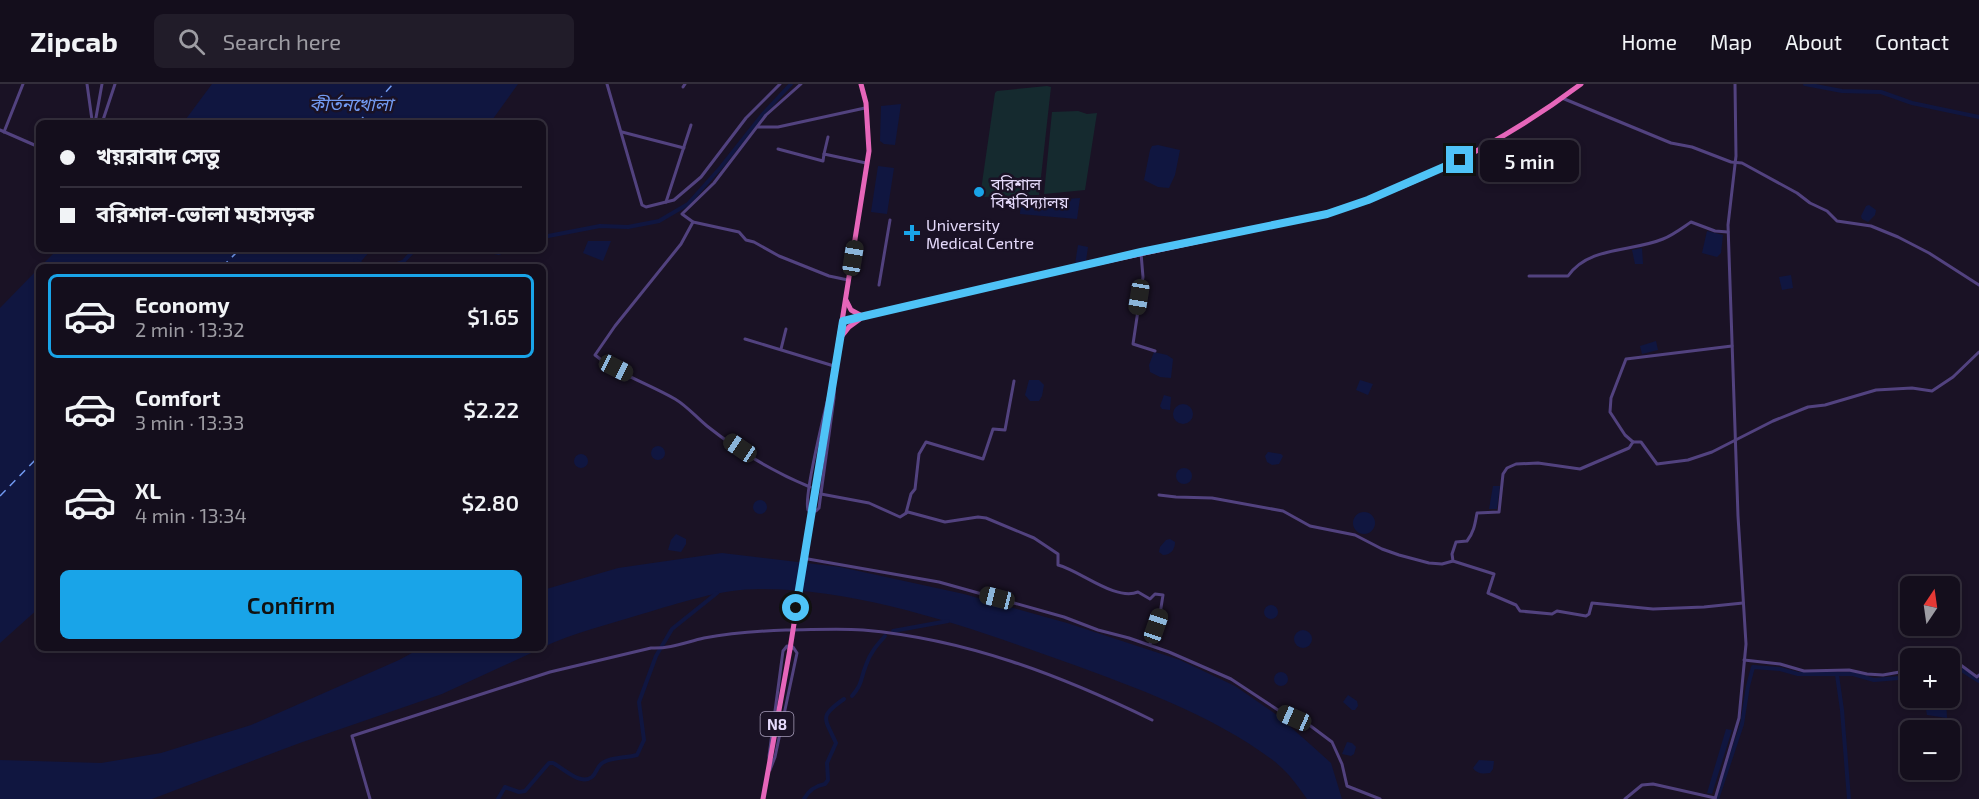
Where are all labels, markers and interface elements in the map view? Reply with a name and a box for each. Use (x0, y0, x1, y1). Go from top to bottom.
search box (154, 14, 574, 68)
text: Zipcab (30, 24, 118, 58)
icon: search (175, 25, 208, 58)
text: Search here (223, 28, 341, 54)
text: Home (1621, 29, 1677, 54)
text: Map (1710, 29, 1752, 54)
text: About (1785, 29, 1842, 54)
text: Contact (1875, 29, 1949, 54)
water label: কীর্তনখোলা (309, 93, 396, 115)
callout: 5 min (1481, 139, 1580, 181)
text: খয়রাবাদ সেতু (96, 142, 220, 168)
route end (1446, 146, 1473, 173)
text: 5 min (1505, 149, 1555, 173)
place label: বরিশাল বিশ্ববিদ্যালয় (990, 174, 1070, 211)
marker: বরিশাল বিশ্ববিদ্যালয় (972, 185, 986, 199)
text: বরিশাল-ভোলা মহাসড়ক (96, 200, 314, 226)
place label: University Medical Centre (926, 215, 1034, 252)
marker: University Medical Centre (903, 224, 921, 242)
car (841, 239, 865, 277)
car (1127, 278, 1151, 316)
icon: car (63, 289, 117, 343)
text: Economy (135, 291, 230, 317)
text: $1.65 (467, 303, 519, 329)
text: 2 min · 13:32 (135, 317, 245, 341)
car (596, 352, 636, 384)
icon: car (63, 382, 117, 436)
text: Comfort (135, 384, 220, 410)
text: $2.22 (463, 396, 519, 422)
text: 3 min · 13:33 (135, 410, 244, 434)
car (720, 430, 760, 466)
icon: car (63, 475, 117, 529)
text: XL (135, 477, 161, 503)
text: $2.80 (461, 489, 519, 515)
text: 4 min · 13:34 (135, 503, 247, 527)
button: Confirm (60, 570, 522, 639)
north arrow (1900, 576, 1960, 636)
map controls (1900, 576, 1960, 780)
car (977, 585, 1017, 611)
route start (782, 594, 809, 621)
car (1142, 606, 1170, 646)
button: + (1900, 648, 1960, 708)
car (1274, 702, 1314, 734)
road number: N8 (760, 712, 794, 736)
button: − (1900, 720, 1960, 780)

